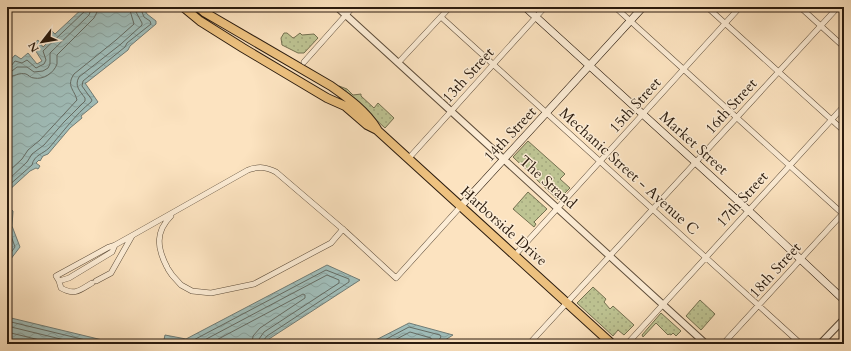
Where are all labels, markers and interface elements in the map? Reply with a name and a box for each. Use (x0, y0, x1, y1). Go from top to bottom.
north arrow (22, 22, 62, 62)
text: N (25, 39, 43, 55)
street label: 13th Street (438, 43, 499, 107)
street label: 15th Street (605, 73, 666, 137)
street label: 16th Street (701, 74, 762, 138)
street label: 14th Street (479, 102, 541, 166)
street label: Mechanic Street - Avenue C (555, 103, 703, 239)
street label: Market Street (655, 107, 733, 179)
street label: The Strand (515, 151, 581, 213)
street label: 17th Street (712, 167, 773, 231)
street label: Harborside Drive (456, 182, 552, 271)
street label: 18th Street (745, 238, 806, 302)

